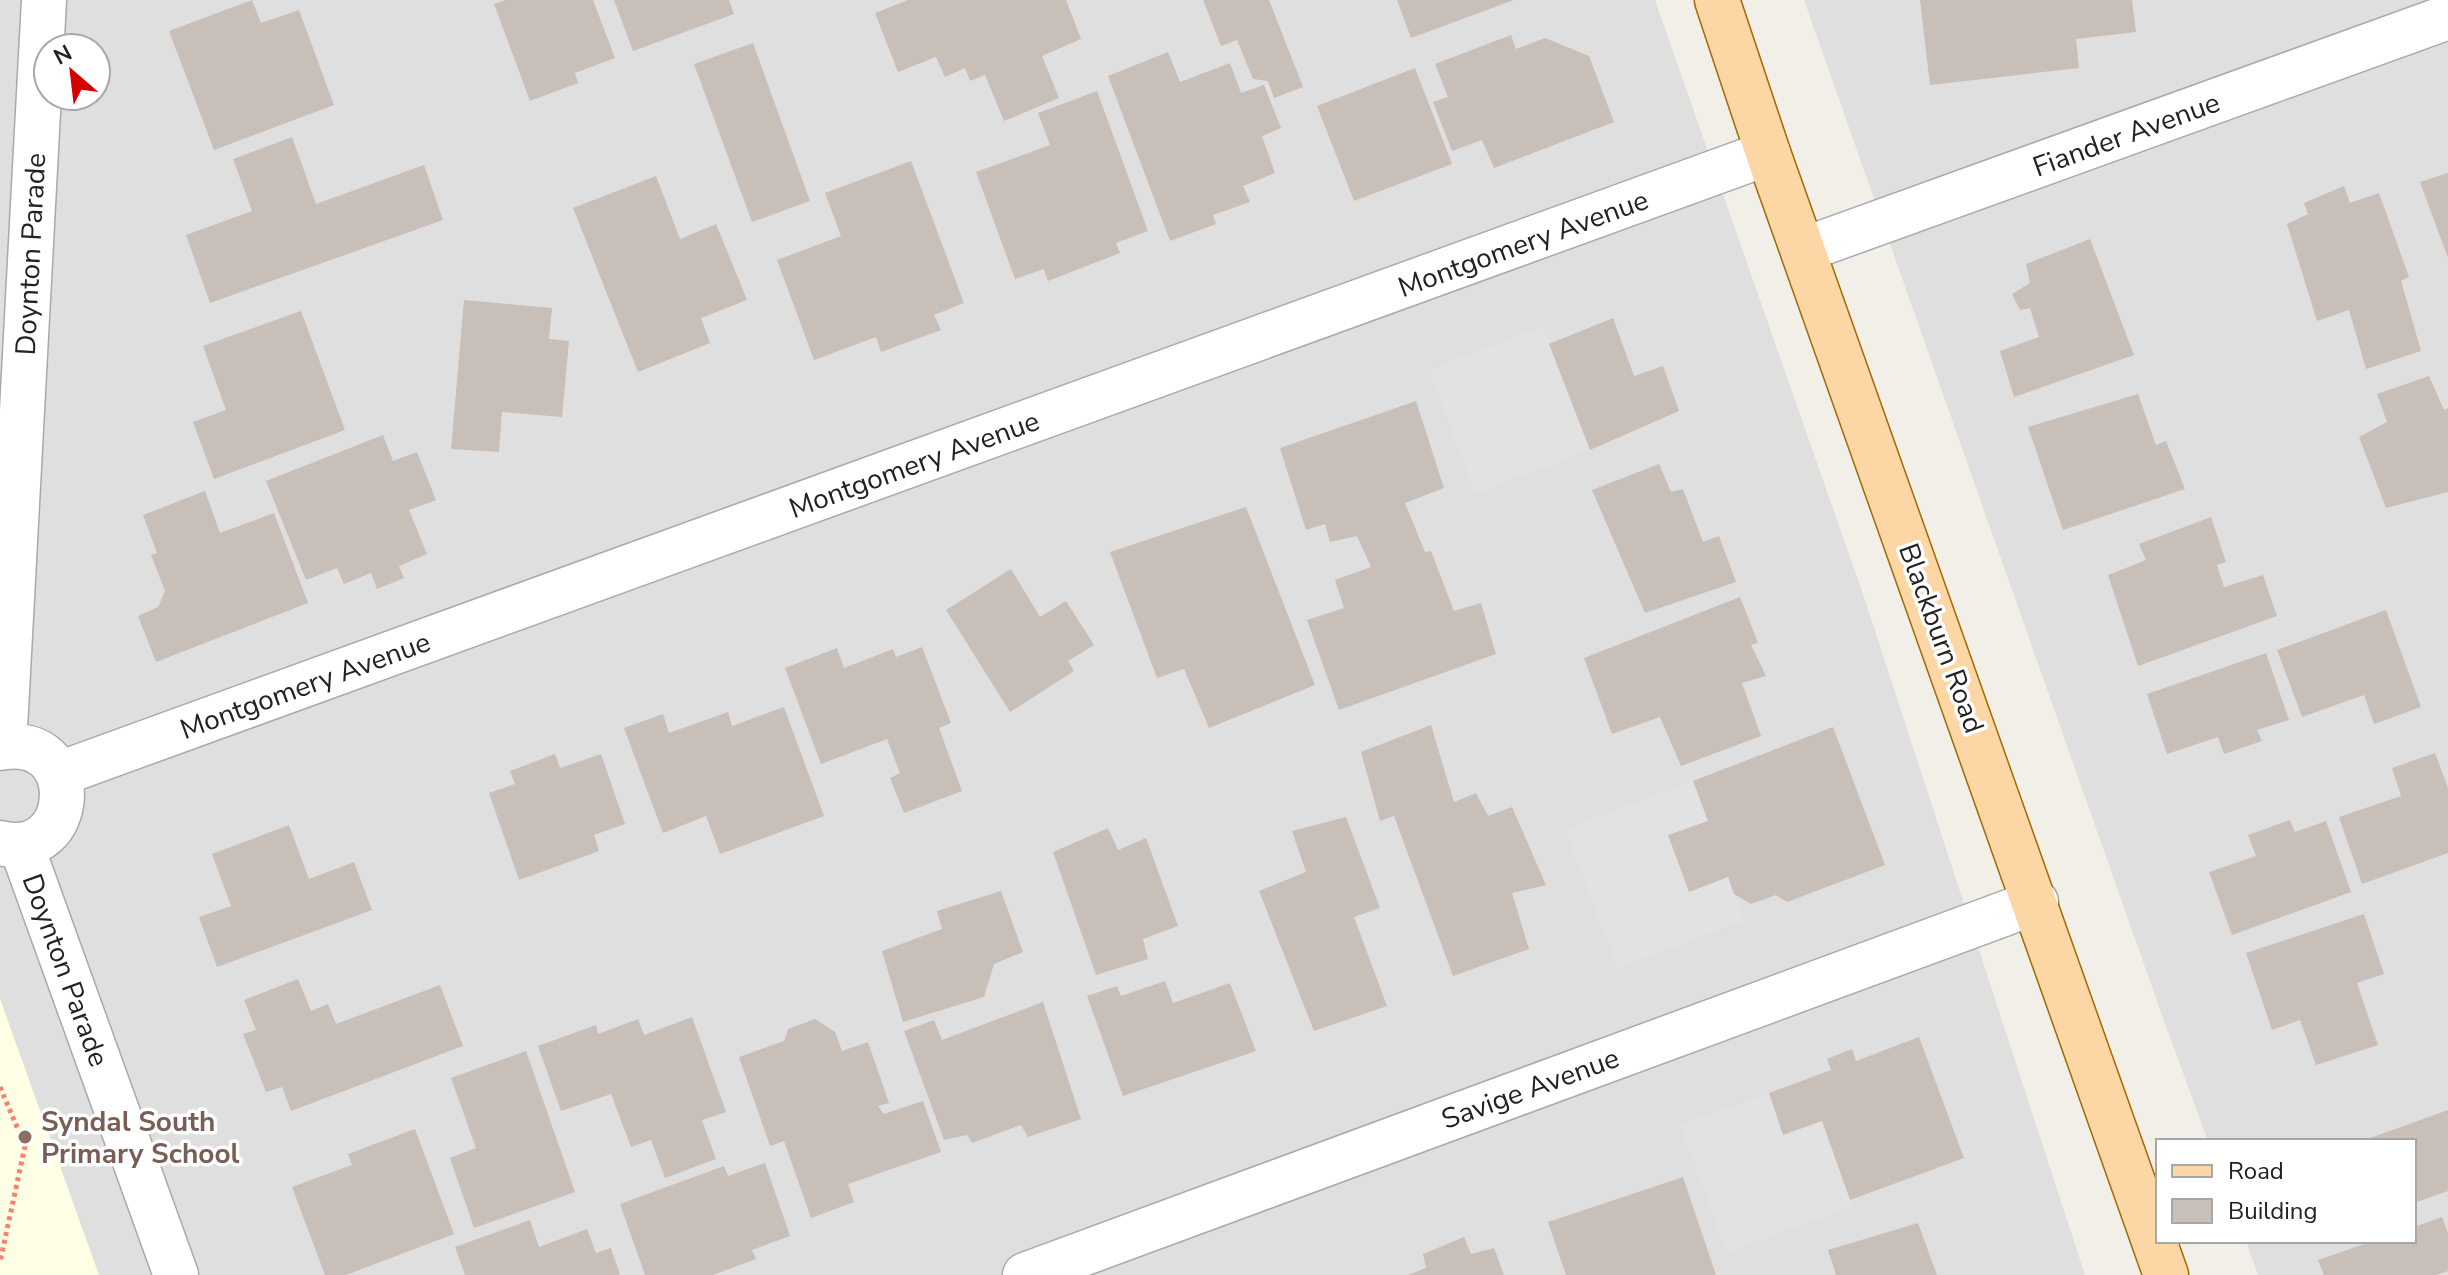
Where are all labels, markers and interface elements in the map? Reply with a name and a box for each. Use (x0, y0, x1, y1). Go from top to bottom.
north arrow (32, 32, 112, 112)
text: N (49, 38, 77, 72)
street label: Fiander Avenue (2028, 84, 2225, 186)
street label: Doynton Parade (7, 152, 55, 356)
street label: Montgomery Avenue (1393, 181, 1654, 307)
street label: Montgomery Avenue (784, 402, 1045, 528)
street label: Blackburn Road (1889, 538, 1993, 738)
street label: Montgomery Avenue (175, 623, 436, 749)
street label: Doynton Parade (13, 869, 118, 1072)
street label: Savige Avenue (1436, 1039, 1625, 1139)
place label: Syndal South Primary School (41, 1103, 240, 1173)
marker: Syndal South Primary School (16, 1128, 34, 1146)
legend (2156, 1139, 2416, 1243)
text: Road (2228, 1155, 2284, 1187)
text: Building (2228, 1195, 2318, 1227)

